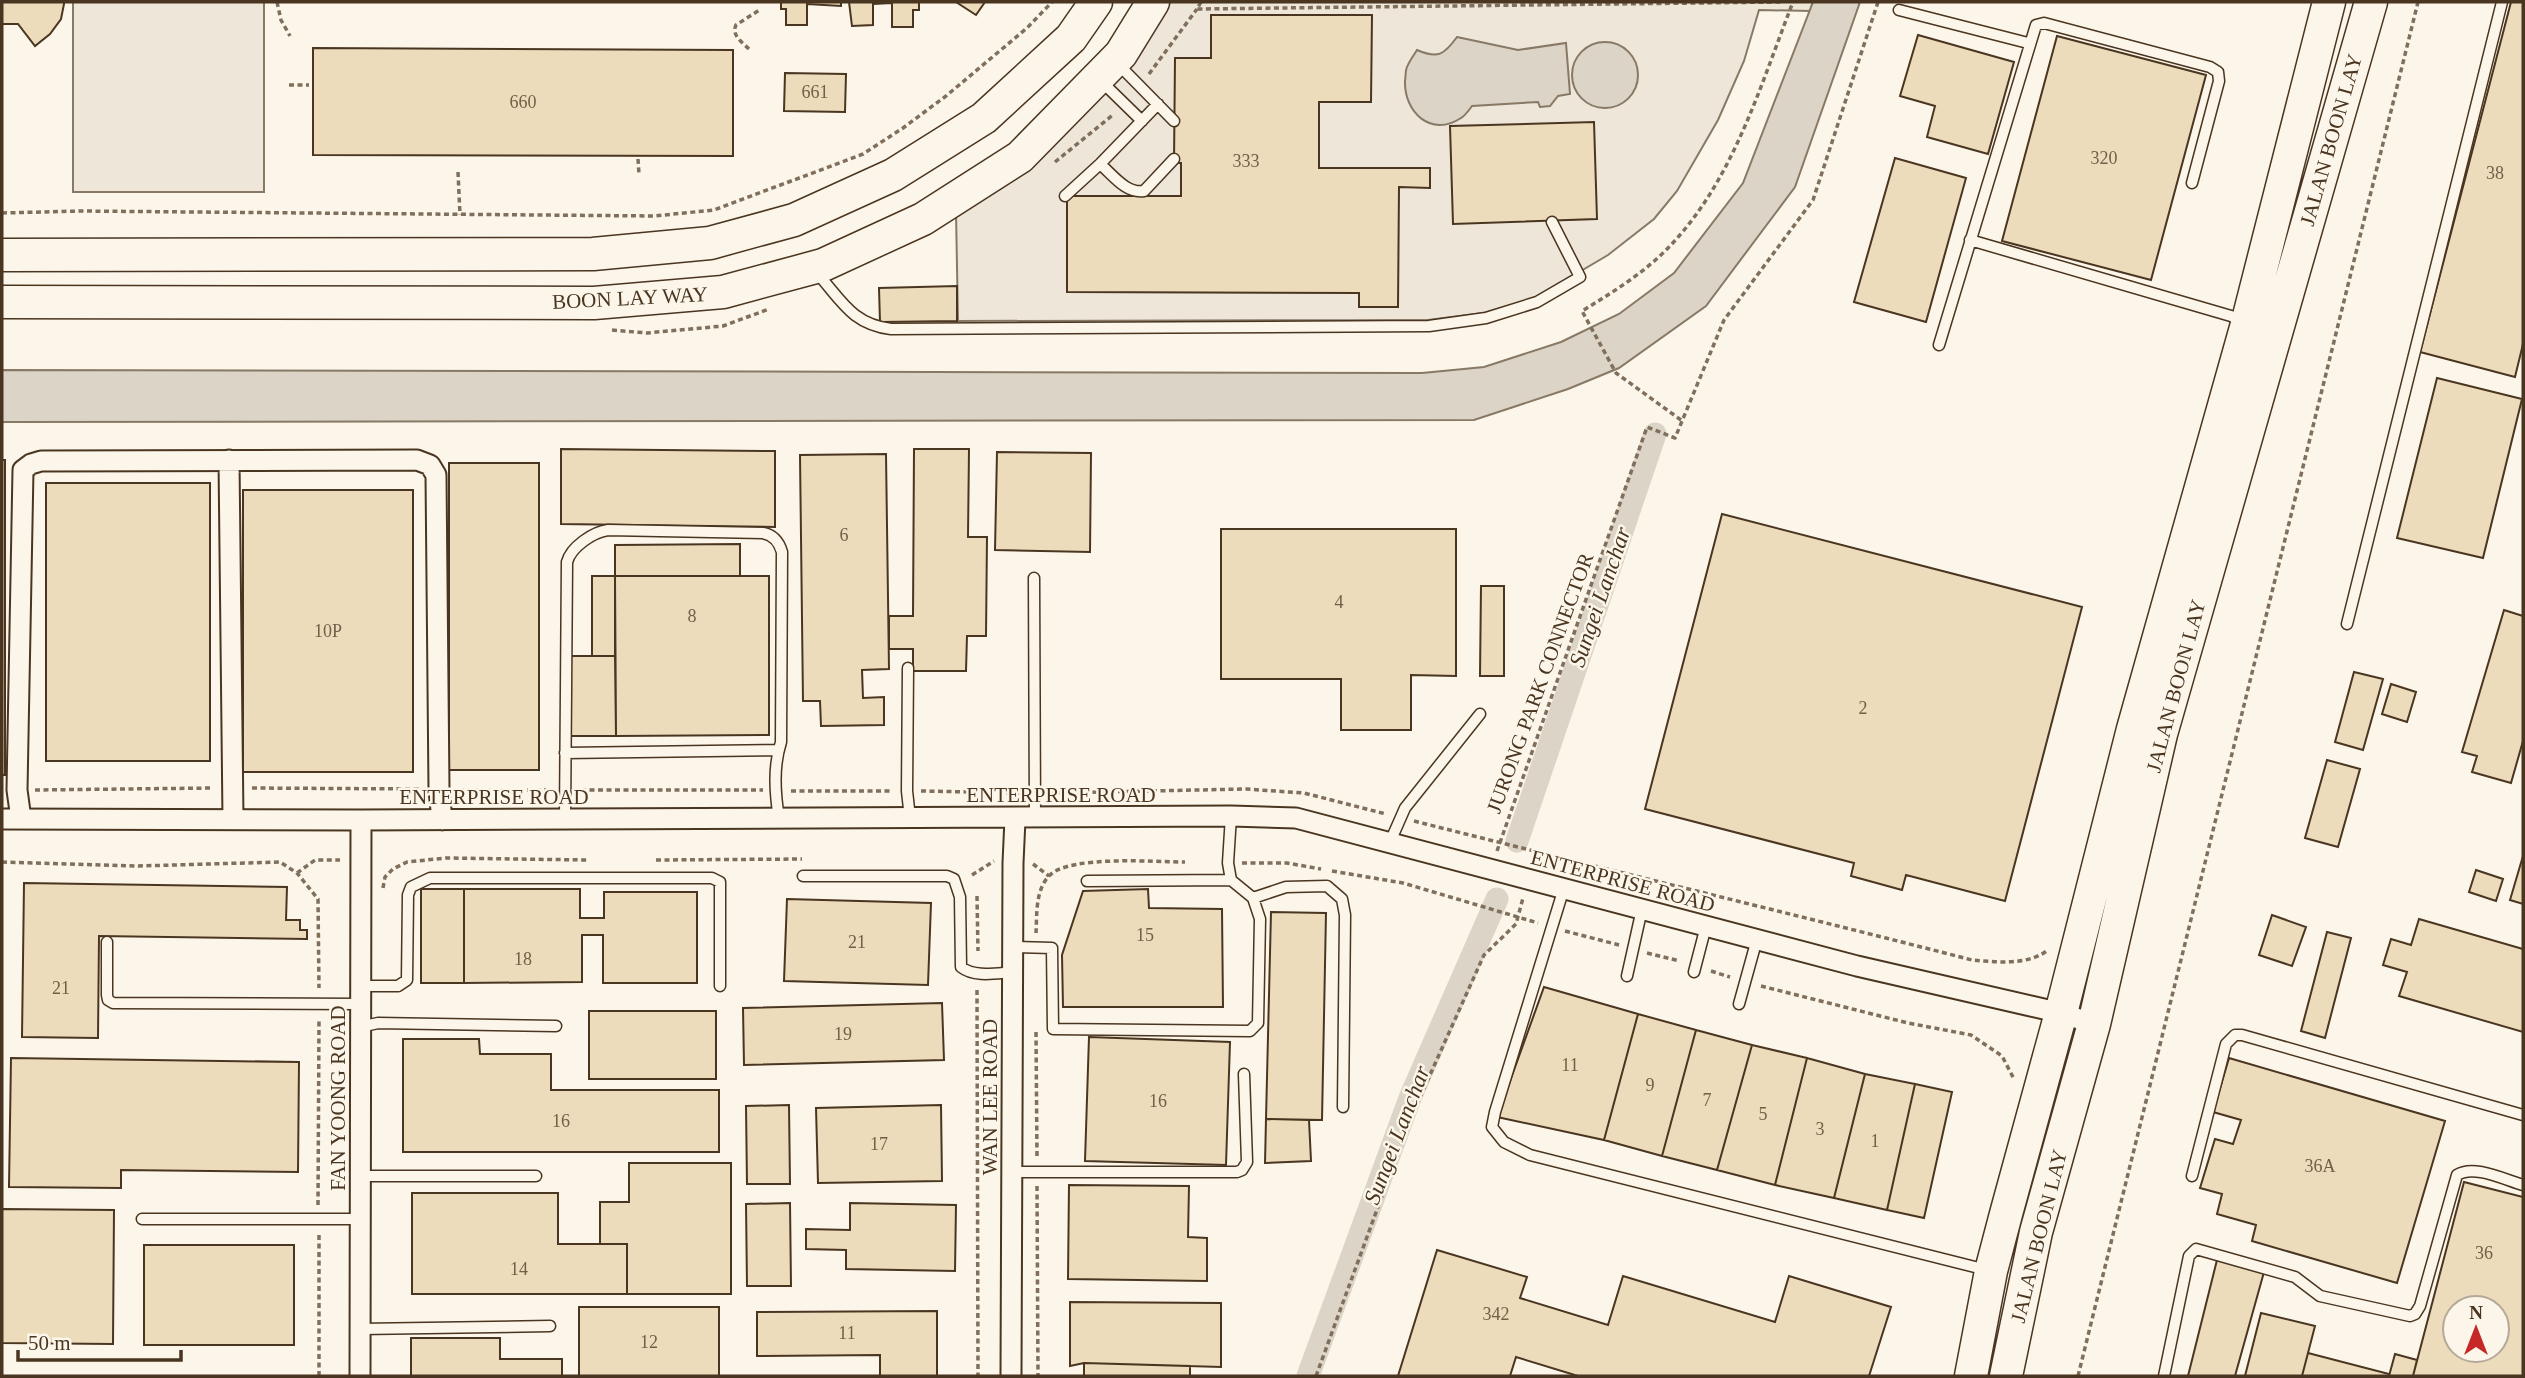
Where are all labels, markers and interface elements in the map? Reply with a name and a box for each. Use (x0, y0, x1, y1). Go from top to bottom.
street label: JALAN BOON LAY (2295, 51, 2367, 229)
house number: 661 (802, 82, 829, 102)
house number: 660 (510, 92, 537, 112)
house number: 320 (2091, 148, 2118, 168)
house number: 333 (1233, 151, 1260, 171)
house number: 38 (2486, 163, 2504, 183)
street label: BOON LAY WAY (551, 282, 709, 314)
water label: Sungei Lanchar (1564, 523, 1636, 670)
house number: 6 (840, 525, 849, 545)
street label: JURONG PARK CONNECTOR (1482, 550, 1598, 816)
house number: 4 (1335, 592, 1344, 612)
street label: JALAN BOON LAY (2141, 597, 2211, 775)
house number: 8 (688, 606, 697, 626)
house number: 10P (314, 621, 342, 641)
house number: 2 (1859, 698, 1868, 718)
street label: ENTERPRISE ROAD (966, 783, 1156, 807)
street label: ENTERPRISE ROAD (399, 785, 589, 809)
street label: ENTERPRISE ROAD (1528, 845, 1718, 917)
house number: 15 (1136, 925, 1154, 945)
house number: 21 (848, 932, 866, 952)
house number: 18 (514, 949, 532, 969)
house number: 21 (52, 978, 70, 998)
street label: FAN YOONG ROAD (326, 1005, 350, 1191)
street label: WAN LEE ROAD (978, 1019, 1002, 1175)
house number: 19 (834, 1024, 852, 1044)
house number: 11 (1561, 1055, 1579, 1075)
water label: Sungei Lanchar (1359, 1061, 1435, 1208)
house number: 9 (1646, 1075, 1655, 1095)
house number: 7 (1703, 1090, 1712, 1110)
house number: 16 (1149, 1091, 1167, 1111)
house number: 5 (1759, 1104, 1768, 1124)
house number: 16 (552, 1111, 570, 1131)
house number: 3 (1816, 1119, 1825, 1139)
house number: 1 (1871, 1131, 1880, 1151)
house number: 17 (870, 1134, 888, 1154)
street label: JALAN BOON LAY (2006, 1147, 2072, 1325)
house number: 36A (2305, 1156, 2336, 1176)
house number: 36 (2475, 1243, 2493, 1263)
house number: 14 (510, 1259, 528, 1279)
north arrow (2441, 1294, 2511, 1364)
text: N (2469, 1302, 2483, 1323)
house number: 342 (1483, 1304, 1510, 1324)
scale bar (18, 1318, 180, 1362)
house number: 11 (838, 1323, 856, 1343)
text: 50 m (28, 1331, 71, 1355)
house number: 12 (640, 1332, 658, 1352)

